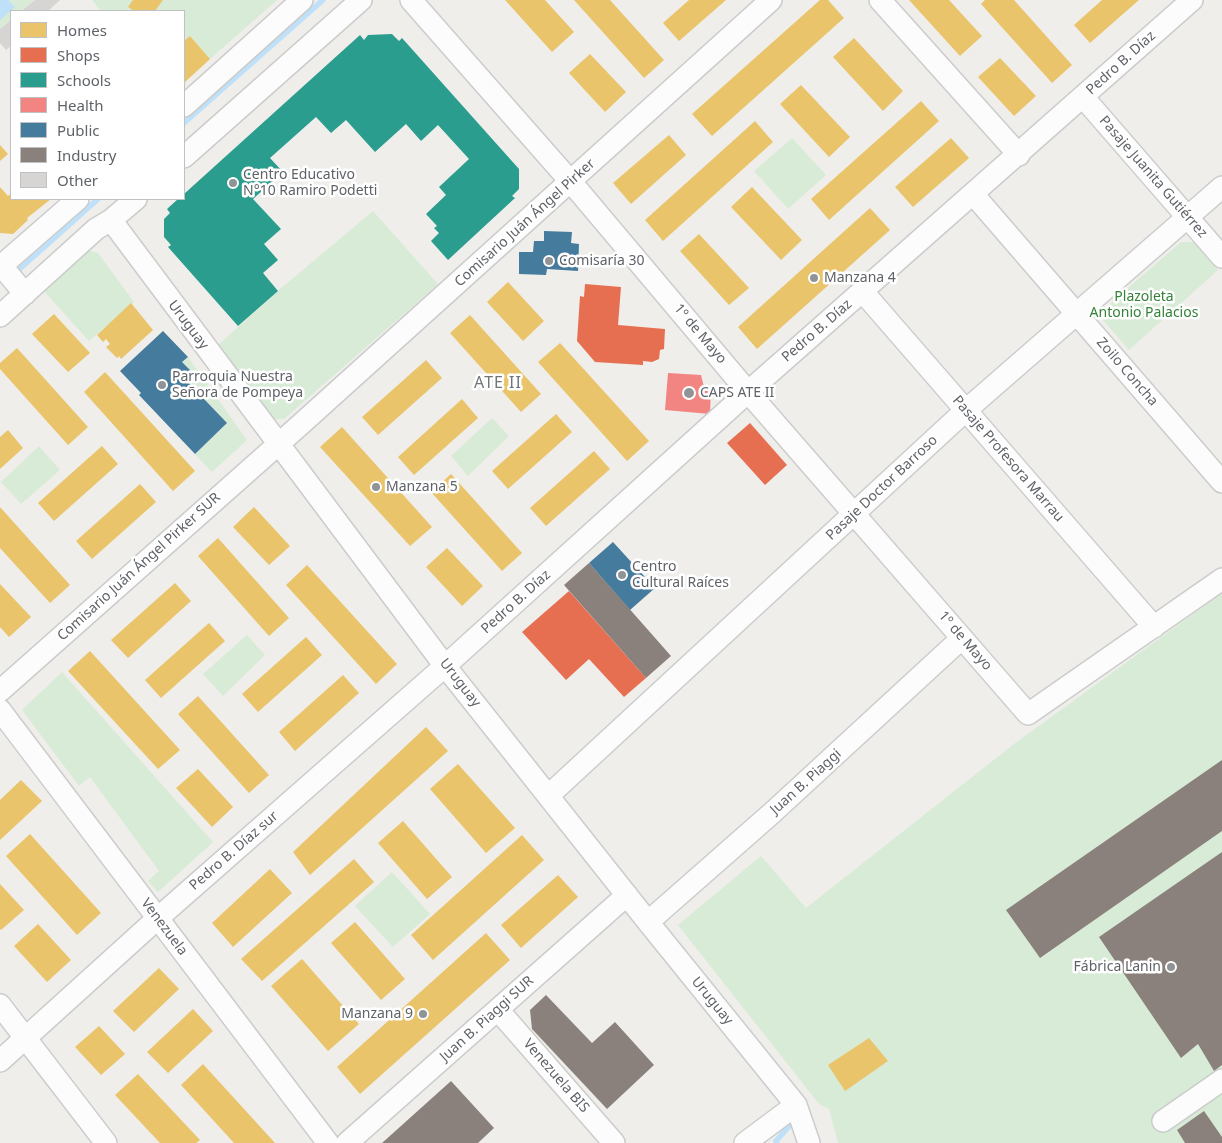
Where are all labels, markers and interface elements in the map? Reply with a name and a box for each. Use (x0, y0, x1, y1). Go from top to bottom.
legend (10, 10, 185, 200)
text: Homes (57, 20, 107, 40)
street label: Pedro B. Díaz (1083, 28, 1159, 98)
text: Shops (57, 45, 100, 65)
text: Schools (57, 70, 111, 90)
text: Health (57, 95, 104, 115)
street label: Pasaje Juanita Gutiérrez (1095, 113, 1211, 241)
text: Public (57, 120, 100, 140)
text: Industry (57, 145, 116, 165)
street label: Comisario Juán Ángel Pirker (451, 156, 599, 290)
place label: Centro Educativo N°10 Ramiro Podetti (243, 167, 377, 200)
text: Other (57, 170, 98, 190)
marker: Centro Educativo N°10 Ramiro Podetti (227, 177, 239, 189)
place label: Comisaría 30 (559, 253, 644, 269)
marker: Comisaría 30 (543, 255, 555, 267)
place label: Manzana 4 (824, 270, 896, 286)
marker: Manzana 4 (808, 272, 820, 284)
park label: Plazoleta Antonio Palacios (1090, 289, 1198, 322)
street label: Pedro B. Díaz (779, 296, 855, 366)
street label: Uruguay (164, 297, 212, 353)
street label: 1º de Mayo (670, 301, 730, 367)
street label: Zoilo Concha (1093, 334, 1161, 410)
place label: Parroquia Nuestra Señora de Pompeya (172, 369, 303, 402)
district label: ATE II (473, 373, 523, 393)
marker: Parroquia Nuestra Señora de Pompeya (156, 379, 168, 391)
place label: CAPS ATE II (700, 385, 774, 401)
marker: CAPS ATE II (682, 386, 696, 400)
street label: Pasaje Profesora Marrau (949, 392, 1067, 526)
street label: Pasaje Doctor Barroso (823, 432, 941, 544)
place label: Manzana 5 (386, 479, 458, 495)
marker: Manzana 5 (370, 481, 382, 493)
street label: Comisario Juán Ángel Pirker SUR (54, 489, 224, 645)
place label: Centro Cultural Raíces (632, 559, 729, 592)
street label: Pedro B. Díaz (478, 567, 554, 637)
marker: Centro Cultural Raíces (616, 569, 628, 581)
street label: 1º de Mayo (935, 608, 995, 674)
street label: Uruguay (436, 655, 484, 711)
street label: Juan B. Piaggi (767, 746, 845, 818)
street label: Pedro B. Díaz sur (186, 808, 282, 894)
street label: Venezuela (137, 895, 191, 959)
place label: Fábrica Lanin (1074, 959, 1161, 975)
marker: Fábrica Lanin (1165, 961, 1177, 973)
street label: Juan B. Piaggi SUR (437, 973, 537, 1065)
street label: Uruguay (688, 974, 736, 1028)
place label: Manzana 9 (341, 1006, 413, 1022)
marker: Manzana 9 (417, 1008, 429, 1020)
street label: Venezuela BIS (519, 1036, 593, 1116)

